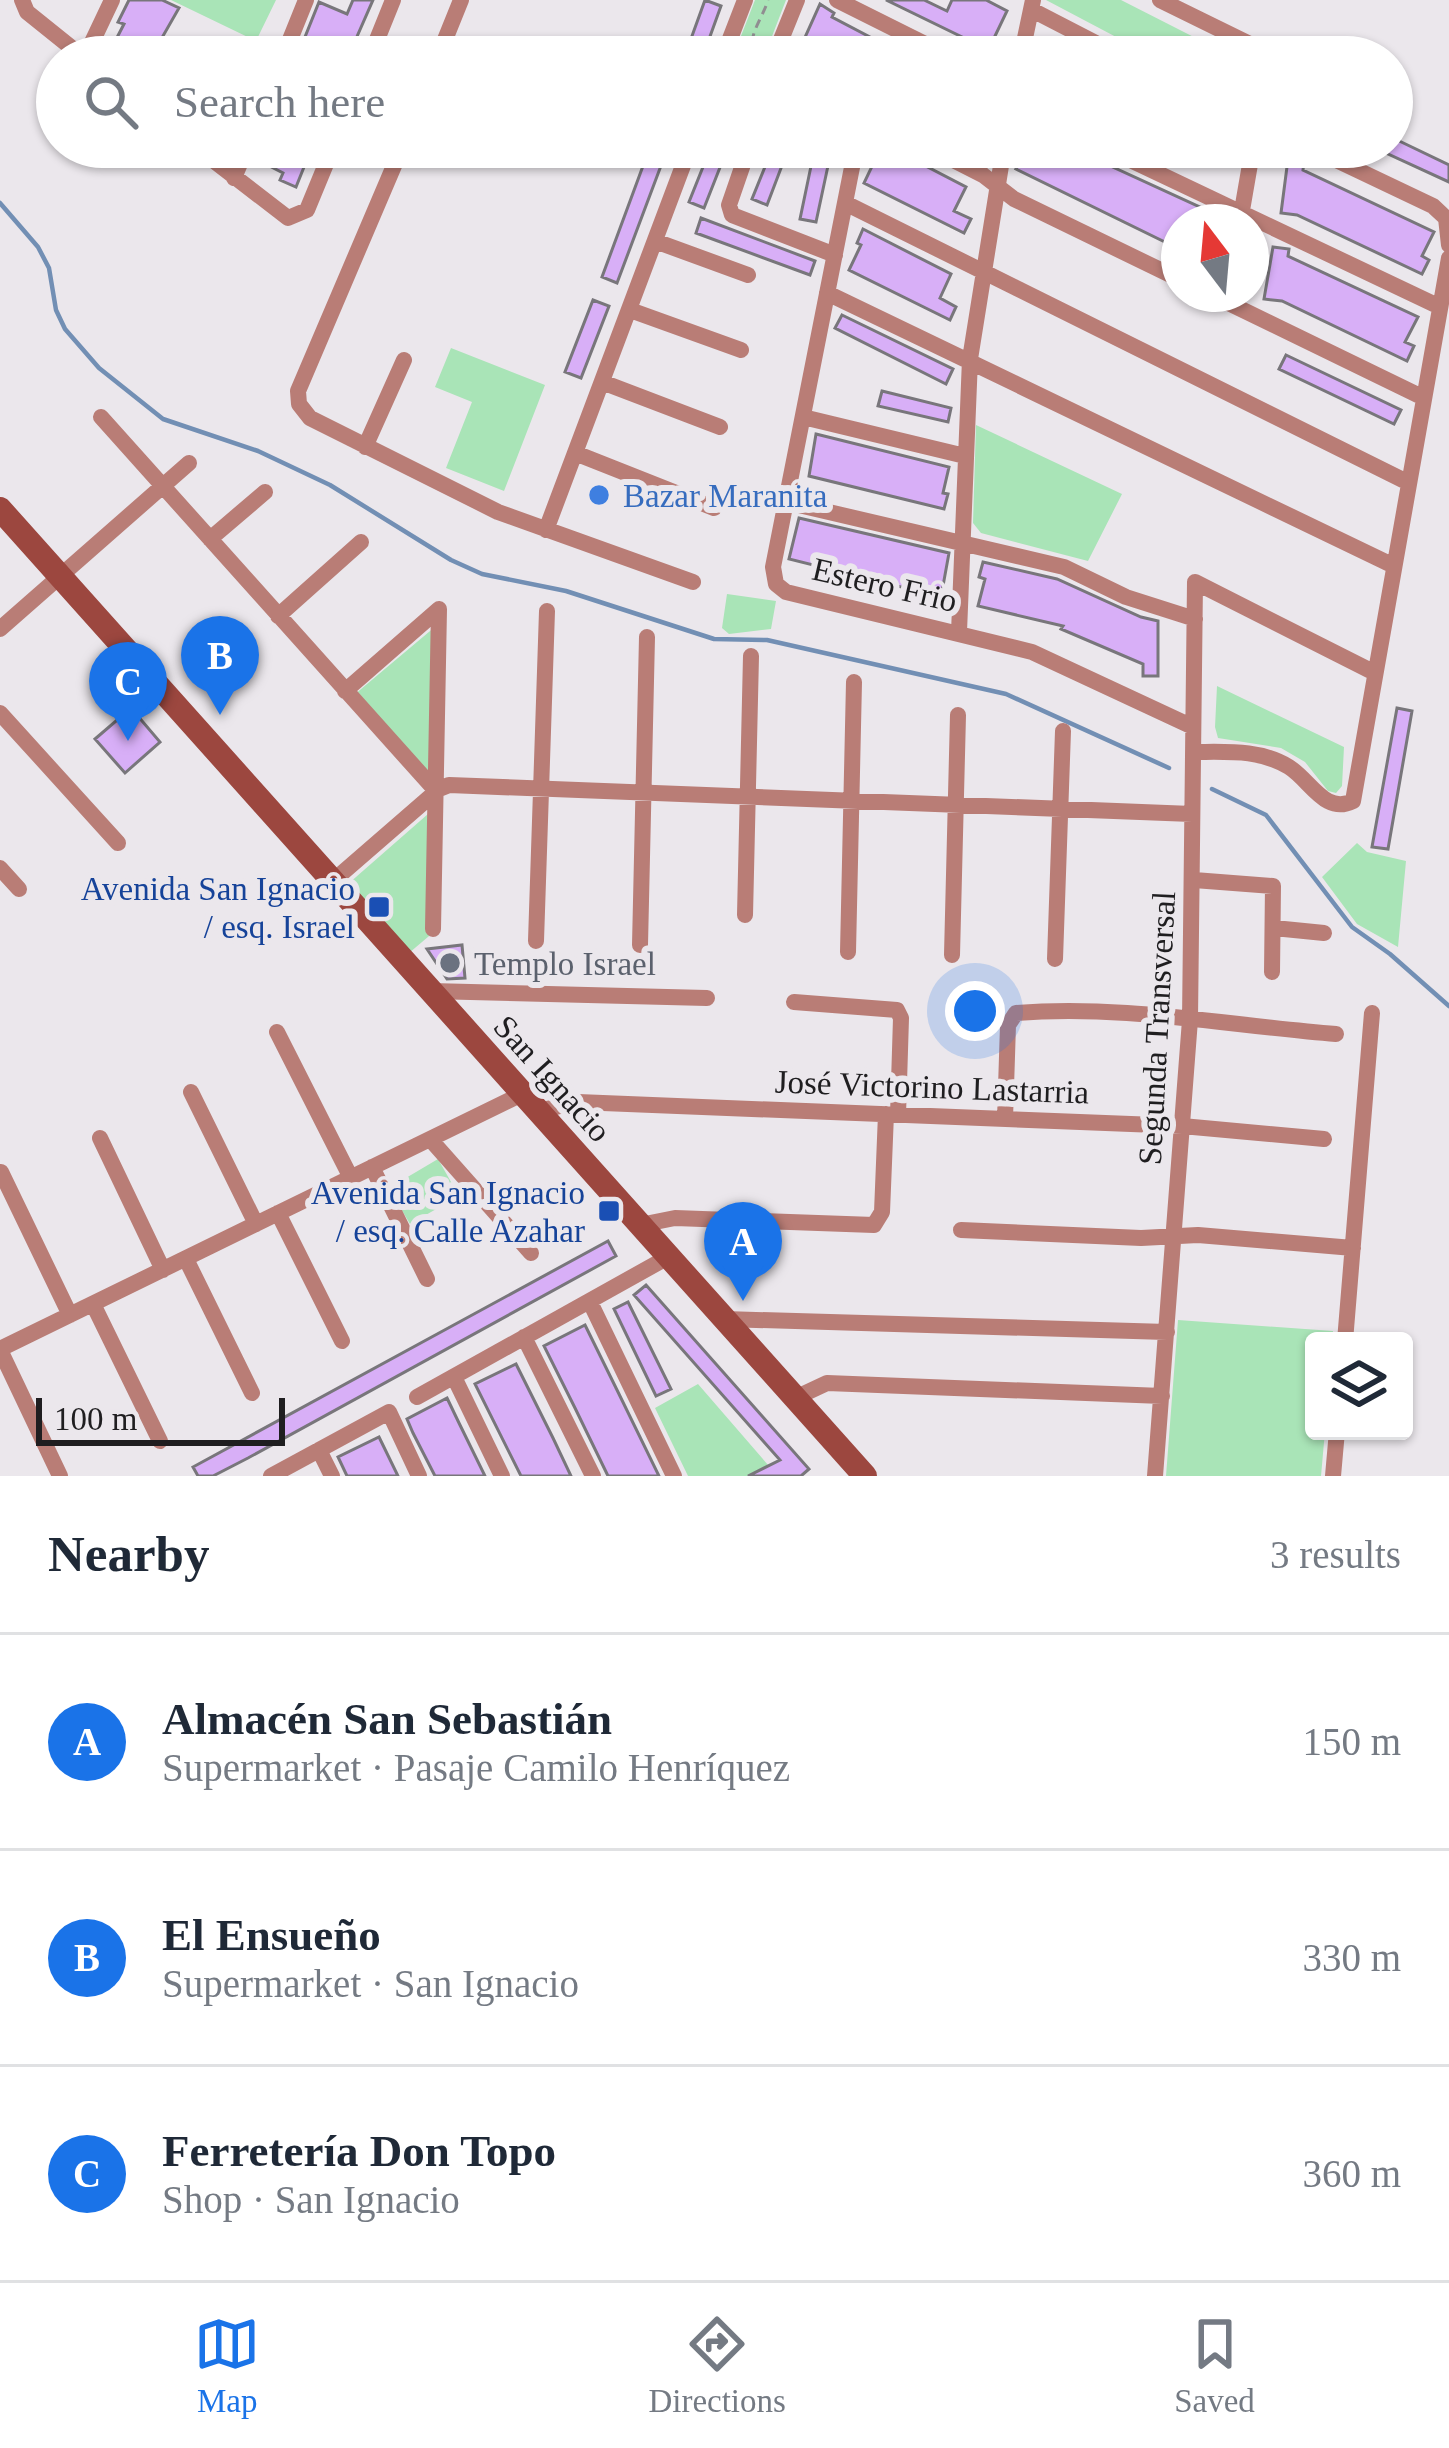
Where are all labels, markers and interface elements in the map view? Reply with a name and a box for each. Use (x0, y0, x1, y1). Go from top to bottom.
search box (36, 36, 1413, 168)
icon: search (78, 69, 144, 135)
text: Search here (174, 77, 385, 127)
north arrow (1161, 204, 1269, 312)
place label: Bazar Maranita (623, 478, 828, 514)
marker: Bazar Maranita (586, 482, 612, 508)
street label: Estero Frio (809, 551, 961, 619)
pin: B (181, 616, 259, 715)
pin: C (89, 642, 167, 741)
place label: Avenida San Ignacio / esq. Israel (81, 871, 355, 945)
street label: Segunda Transversal (1132, 890, 1182, 1166)
marker: Avenida San Ignacio / esq. Israel (366, 894, 392, 920)
place label: Templo Israel (474, 946, 656, 982)
marker: Templo Israel (437, 950, 463, 976)
your location (945, 981, 1005, 1041)
street label: San Ignacio (486, 1008, 618, 1149)
street label: José Victorino Lastarria (774, 1064, 1090, 1110)
place label: Avenida San Ignacio / esq. Calle Azahar (311, 1175, 585, 1249)
marker: Avenida San Ignacio / esq. Calle Azahar (596, 1198, 622, 1224)
pin: A (704, 1202, 782, 1301)
map controls (1305, 1332, 1413, 1440)
button: layers (1305, 1332, 1413, 1440)
scale bar (36, 1392, 285, 1445)
text: 100 m (54, 1401, 137, 1437)
text: Nearby (48, 1526, 209, 1582)
text: 3 results (1270, 1533, 1401, 1576)
text: Almacén San Sebastián (162, 1694, 612, 1744)
text: A (73, 1720, 101, 1763)
text: 150 m (1302, 1720, 1401, 1763)
text: Supermarket · Pasaje Camilo Henríquez (162, 1746, 790, 1789)
text: El Ensueño (162, 1910, 381, 1960)
text: B (74, 1936, 100, 1979)
text: 330 m (1302, 1936, 1401, 1979)
text: Supermarket · San Ignacio (162, 1962, 579, 2005)
text: Ferretería Don Topo (162, 2126, 556, 2176)
text: C (73, 2152, 101, 2195)
text: 360 m (1302, 2152, 1401, 2195)
text: Shop · San Ignacio (162, 2178, 460, 2221)
tab: Map (194, 2311, 260, 2420)
tab: Directions (648, 2311, 786, 2420)
tab: Saved (1174, 2311, 1255, 2420)

